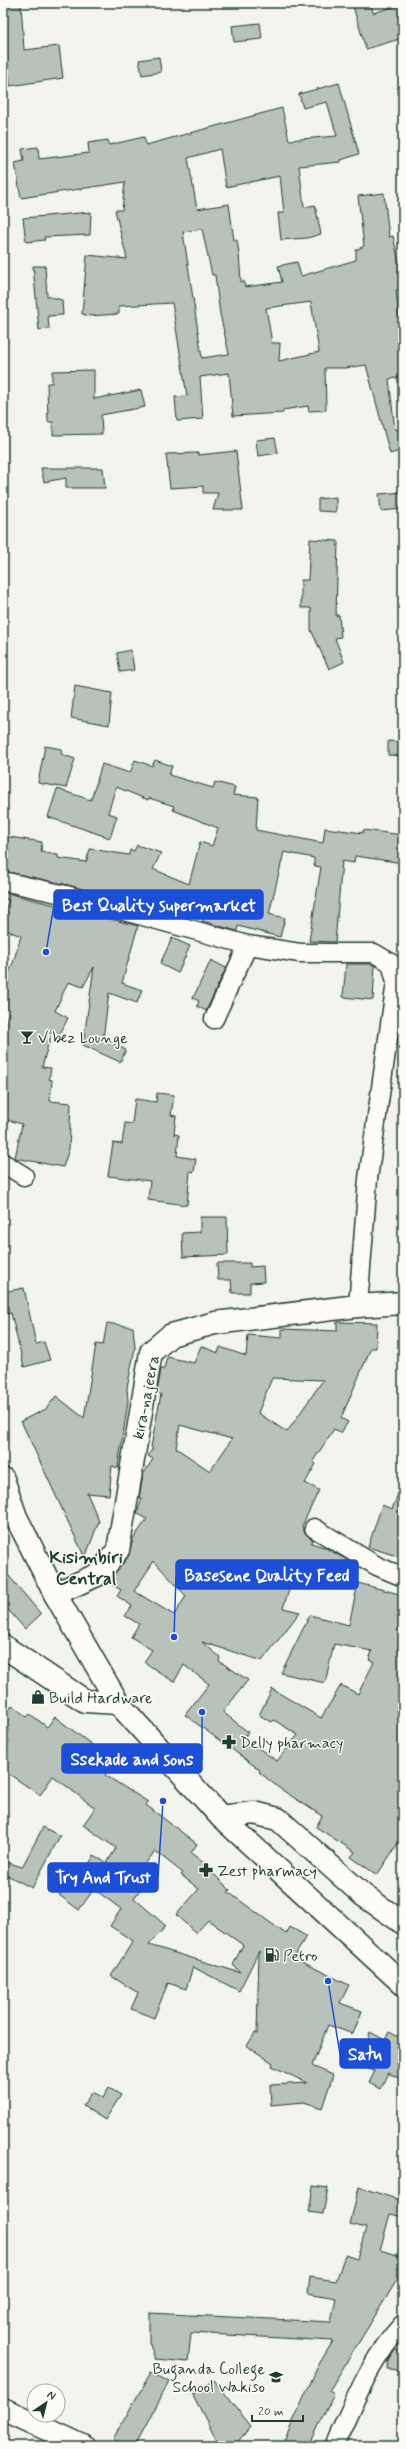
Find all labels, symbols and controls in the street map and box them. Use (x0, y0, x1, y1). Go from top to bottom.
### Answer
callout: Best Quality supermarket (54, 890, 263, 919)
text: Best Quality supermarket (62, 895, 256, 917)
place label: Vibez Lounge (38, 1028, 128, 1049)
bar icon: Vibez Lounge (19, 1029, 35, 1045)
street label: kira-najeera (128, 1353, 165, 1441)
district label: Kisimbiri Central (49, 1546, 123, 1591)
callout: Basesene Quality Feed (176, 1560, 358, 1589)
text: Basesene Quality Feed (184, 1565, 350, 1587)
place label: Build Hardware (49, 1688, 153, 1709)
shop icon: Build Hardware (30, 1689, 46, 1705)
place label: Delly pharmacy (240, 1733, 343, 1754)
pharmacy icon: Delly pharmacy (221, 1734, 237, 1750)
callout: Ssekade and sons (62, 1744, 202, 1773)
text: Ssekade and sons (70, 1749, 194, 1771)
place label: Zest pharmacy (217, 1861, 317, 1882)
pharmacy icon: Zest pharmacy (198, 1862, 214, 1878)
callout: Try And Trust (48, 1863, 158, 1892)
text: Try And Trust (55, 1867, 151, 1889)
place label: Petro (283, 1946, 318, 1967)
fuel station icon: Petro (264, 1947, 280, 1963)
callout: Satu (340, 2039, 390, 2068)
text: Satu (348, 2044, 383, 2066)
place label: Buganda College School Wakiso (153, 2359, 265, 2398)
school or university icon: Buganda College School Wakiso (268, 2369, 284, 2385)
north arrow (26, 2383, 66, 2423)
text: N (44, 2388, 58, 2403)
scale bar (252, 2397, 303, 2423)
text: 20 m (258, 2404, 284, 2420)

